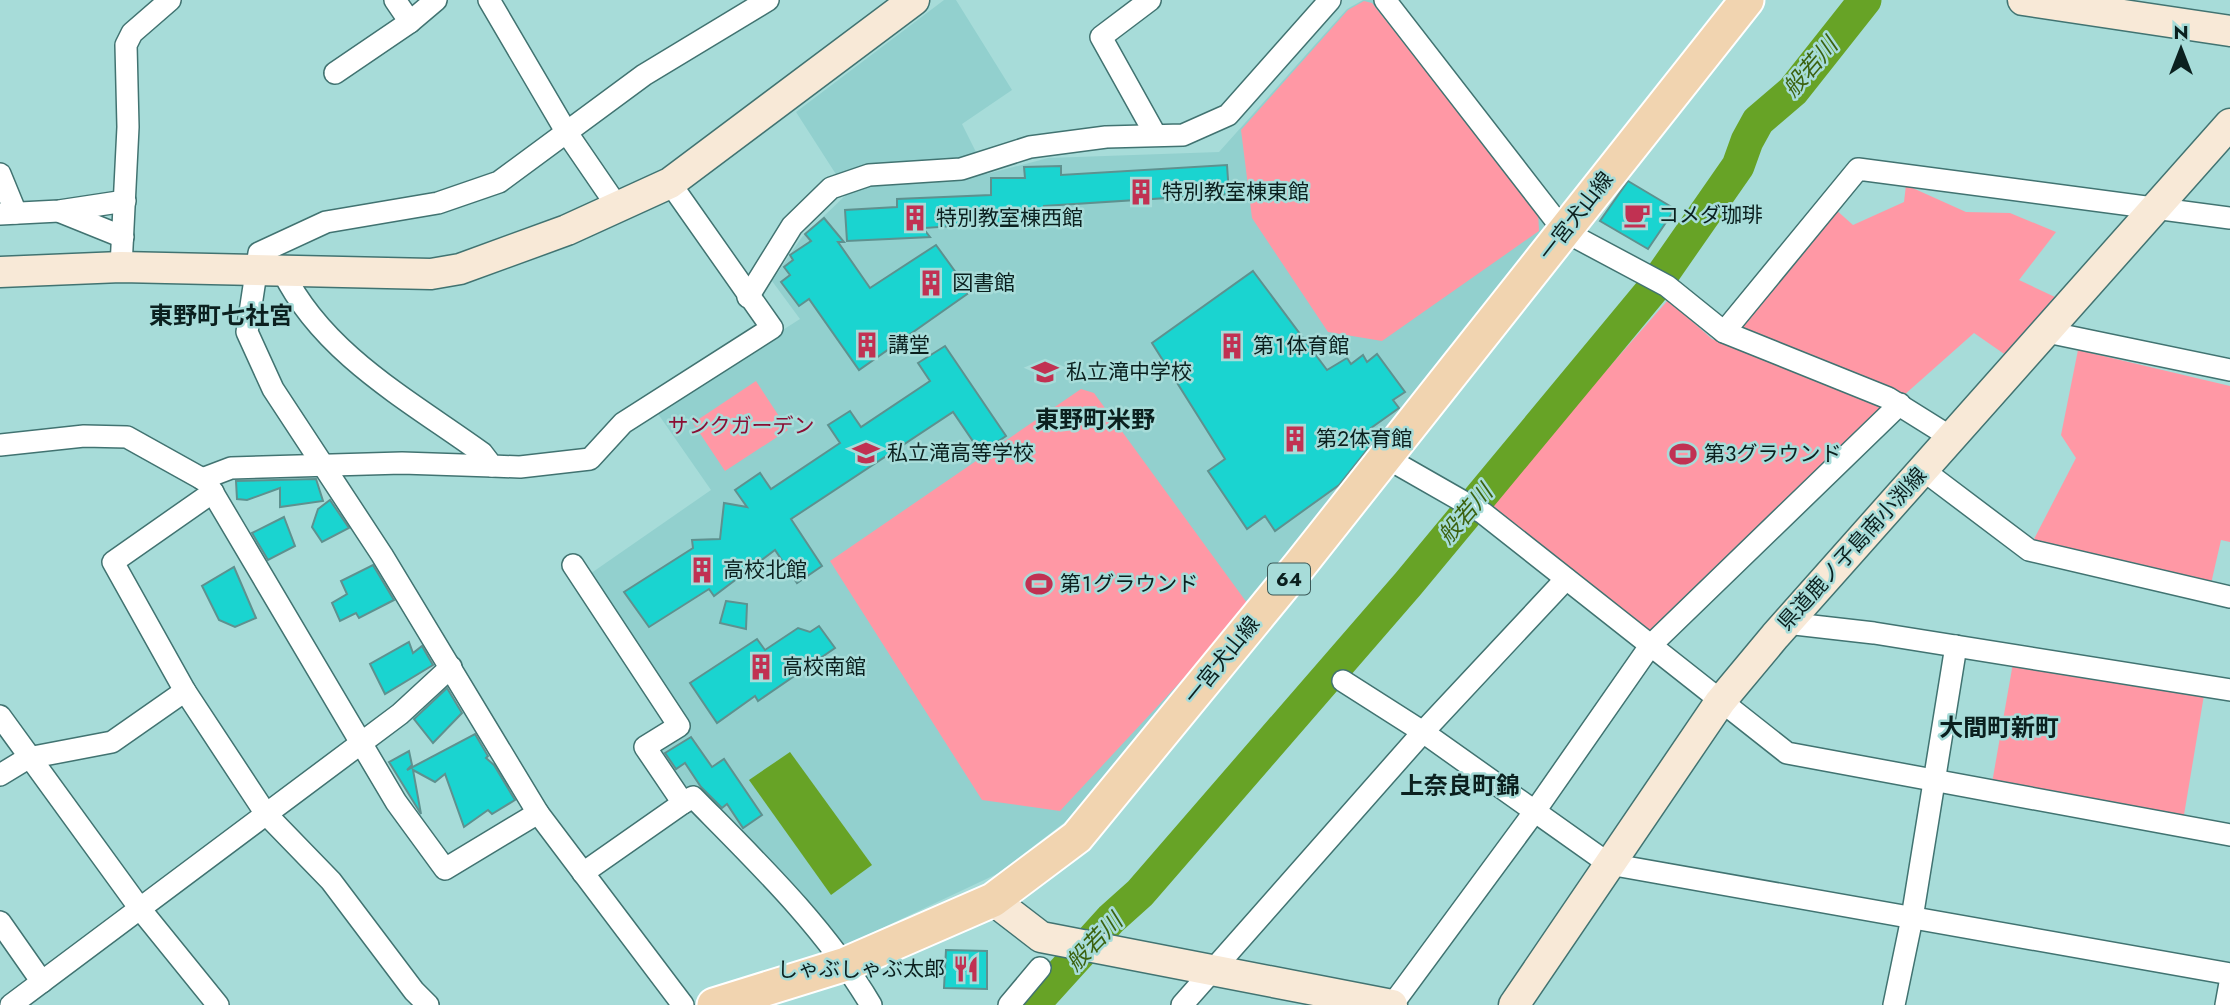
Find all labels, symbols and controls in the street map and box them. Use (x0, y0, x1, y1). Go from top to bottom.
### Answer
north arrow (2146, 14, 2216, 84)
text: N (2173, 19, 2189, 46)
water label: 般若川 (1775, 28, 1847, 104)
street label: 一宮犬山線 (1532, 165, 1620, 267)
building icon: 特別教室棟東館 (1126, 177, 1156, 207)
place label: 特別教室棟東館 (1162, 177, 1309, 207)
cafe icon: コメダ珈琲 (1622, 200, 1652, 230)
place label: コメダ珈琲 (1658, 200, 1763, 230)
building icon: 特別教室棟西館 (900, 203, 930, 233)
place label: 特別教室棟西館 (936, 203, 1083, 233)
building icon: 図書館 (916, 268, 946, 298)
place label: 図書館 (952, 268, 1015, 298)
district label: 東野町七社宮 (149, 298, 293, 333)
building icon: 講堂 (852, 330, 882, 360)
place label: 講堂 (888, 330, 930, 360)
building icon: 第１体育館 (1217, 331, 1247, 361)
place label: 第１体育館 (1253, 331, 1349, 361)
school or university icon: 私立滝中学校 (1030, 357, 1060, 387)
place label: 私立滝中学校 (1066, 357, 1192, 387)
district label: 東野町米野 (1035, 402, 1155, 437)
park label: サンクガーデン (668, 411, 815, 441)
building icon: 第２体育館 (1280, 424, 1310, 454)
place label: 第２体育館 (1316, 424, 1412, 454)
school or university icon: 私立滝高等学校 (851, 438, 881, 468)
place label: 私立滝高等学校 (887, 438, 1034, 468)
sports icon: 第3グラウンド (1668, 439, 1698, 469)
place label: 第3グラウンド (1704, 439, 1841, 469)
street label: 県道鹿ノ子島南小渕線 (1771, 461, 1933, 637)
water label: 般若川 (1430, 475, 1502, 551)
building icon: 高校北館 (687, 555, 717, 585)
place label: 高校北館 (723, 555, 807, 585)
road number: 64 (1268, 564, 1310, 594)
sports icon: 第１グラウンド (1024, 569, 1054, 599)
place label: 第１グラウンド (1060, 569, 1198, 599)
street label: 一宮犬山線 (1177, 610, 1267, 710)
building icon: 高校南館 (746, 652, 776, 682)
place label: 高校南館 (782, 652, 866, 682)
district label: 大間町新町 (1939, 710, 2059, 745)
district label: 上奈良町錦 (1400, 768, 1520, 803)
water label: 般若川 (1058, 903, 1132, 979)
place label: しゃぶしゃぶ太郎 (777, 954, 945, 984)
restaurant icon: しゃぶしゃぶ太郎 (951, 954, 981, 984)

